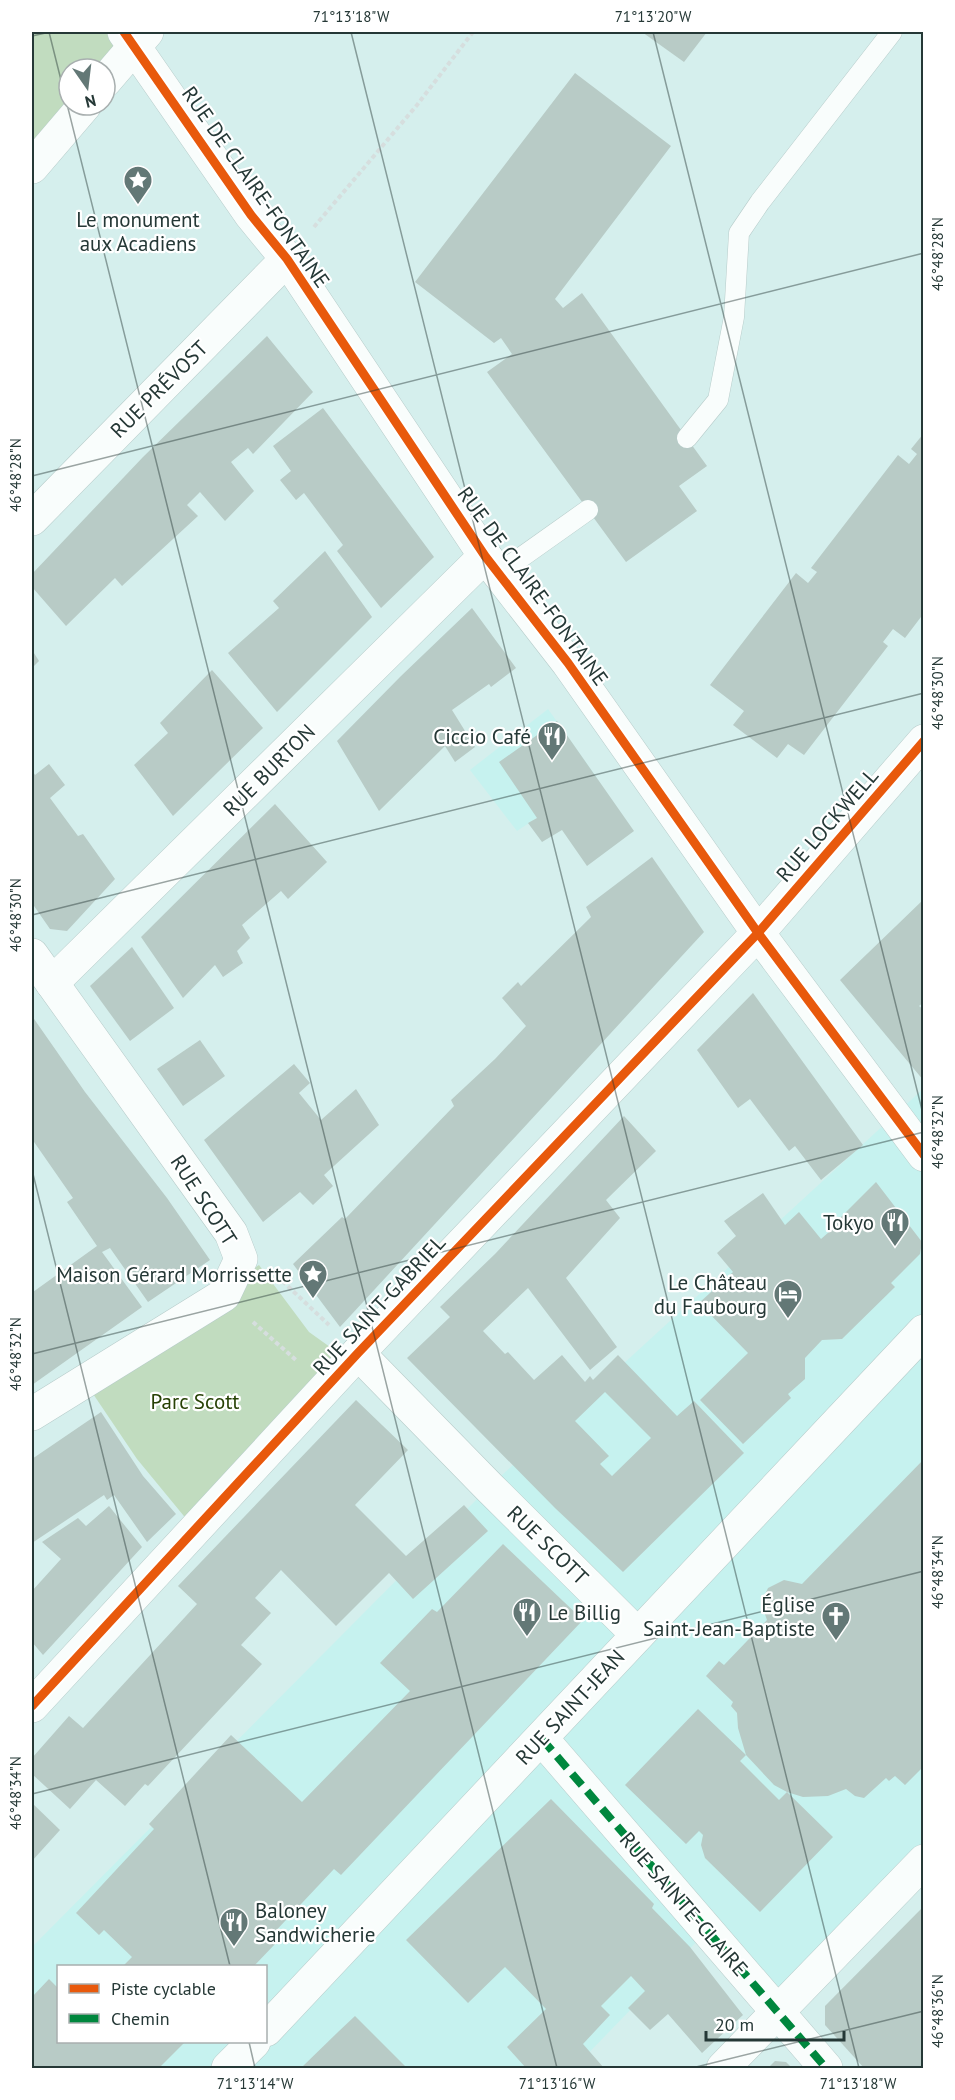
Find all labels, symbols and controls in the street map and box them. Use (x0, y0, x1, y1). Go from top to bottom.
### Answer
text: 71°13'18"W (313, 7, 390, 26)
text: 71°13'20"W (615, 7, 692, 26)
north arrow (57, 57, 117, 117)
street label: RUE DE CLAIRE-FONTAINE (176, 81, 336, 293)
text: N (83, 91, 98, 113)
place icon: Le monument aux Acadiens (122, 164, 154, 206)
place label: Le monument aux Acadiens (76, 206, 200, 257)
text: 46°48'28"N (928, 217, 947, 291)
street label: RUE PRÉVOST (105, 334, 214, 443)
text: 46°48'28"N (6, 438, 25, 512)
street label: RUE DE CLAIRE-FONTAINE (452, 481, 614, 691)
text: 46°48'30"N (928, 656, 947, 730)
street label: RUE BURTON (217, 718, 321, 822)
restaurant icon: Ciccio Café (536, 720, 568, 762)
place label: Ciccio Café (433, 723, 531, 750)
street label: RUE LOCKWELL (770, 762, 884, 887)
text: 46°48'30"N (6, 878, 25, 952)
text: 46°48'32"N (928, 1095, 947, 1169)
street label: RUE SCOTT (165, 1150, 243, 1251)
restaurant icon: Tokyo (879, 1206, 911, 1248)
place label: Tokyo (823, 1209, 874, 1236)
street label: RUE SAINT-GABRIEL (307, 1229, 451, 1381)
place icon: Maison Gérard Morrissette (297, 1258, 329, 1300)
place label: Maison Gérard Morrissette (56, 1261, 292, 1288)
place label: Le Château du Faubourg (654, 1269, 767, 1320)
hotel icon: Le Château du Faubourg (772, 1278, 804, 1320)
text: 46°48'32"N (6, 1317, 25, 1391)
park label: Parc Scott (151, 1388, 239, 1415)
street label: RUE SCOTT (502, 1500, 595, 1591)
text: 46°48'34"N (928, 1535, 947, 1609)
place label: Église Saint-Jean-Baptiste (643, 1591, 815, 1642)
restaurant icon: Le Billig (511, 1596, 543, 1638)
place label: Le Billig (548, 1599, 621, 1626)
church icon: Église Saint-Jean-Baptiste (820, 1600, 852, 1642)
street label: RUE SAINT-JEAN (510, 1644, 630, 1770)
text: 46°48'34"N (6, 1756, 25, 1830)
street label: RUE SAINTE-CLAIRE (614, 1826, 754, 1982)
place label: Baloney Sandwicherie (255, 1897, 375, 1948)
restaurant icon: Baloney Sandwicherie (218, 1906, 250, 1948)
legend (57, 1965, 267, 2043)
text: 46°48'36"N (928, 1974, 947, 2048)
text: Piste cyclable (111, 1977, 216, 2000)
scale bar (706, 2004, 844, 2042)
text: Chemin (111, 2007, 170, 2030)
text: 20 m (715, 2013, 754, 2036)
text: 71°13'14"W (217, 2074, 294, 2093)
text: 71°13'16"W (519, 2074, 596, 2093)
text: 71°13'18"W (820, 2074, 897, 2093)

